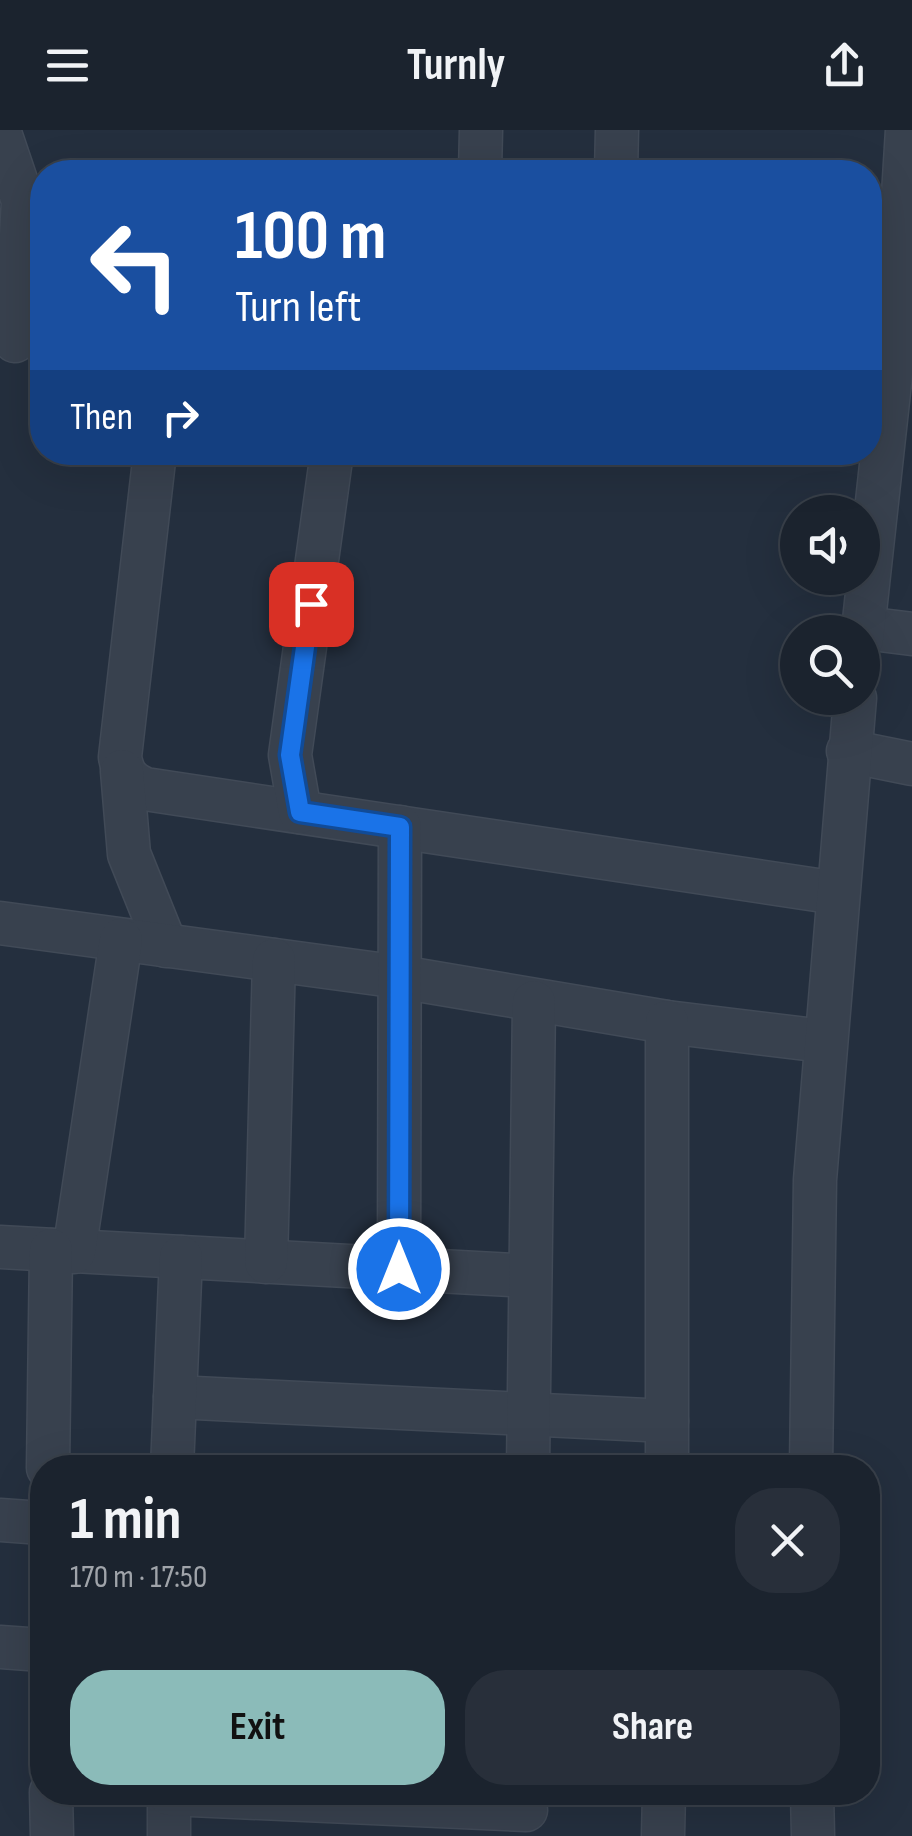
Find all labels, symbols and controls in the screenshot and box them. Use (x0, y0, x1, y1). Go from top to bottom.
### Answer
icon: menu (40, 38, 95, 93)
text: Turnly (407, 38, 505, 93)
icon: share (817, 38, 872, 93)
text: 100 m (235, 195, 386, 279)
icon: left (70, 200, 200, 330)
text: Turn left (235, 280, 361, 335)
icon: right (153, 390, 208, 445)
text: Then (70, 395, 133, 440)
map controls (780, 495, 880, 715)
button: sound (780, 495, 880, 595)
pin (269, 562, 354, 647)
icon: arrive (284, 577, 339, 632)
button: search (780, 615, 880, 715)
position arrow (347, 1217, 451, 1321)
text: 1 min (70, 1484, 182, 1556)
button: close (735, 1488, 840, 1593)
text: 170 m · 17:50 (70, 1558, 207, 1597)
button: Exit (70, 1670, 445, 1785)
button: Share (465, 1670, 840, 1785)

